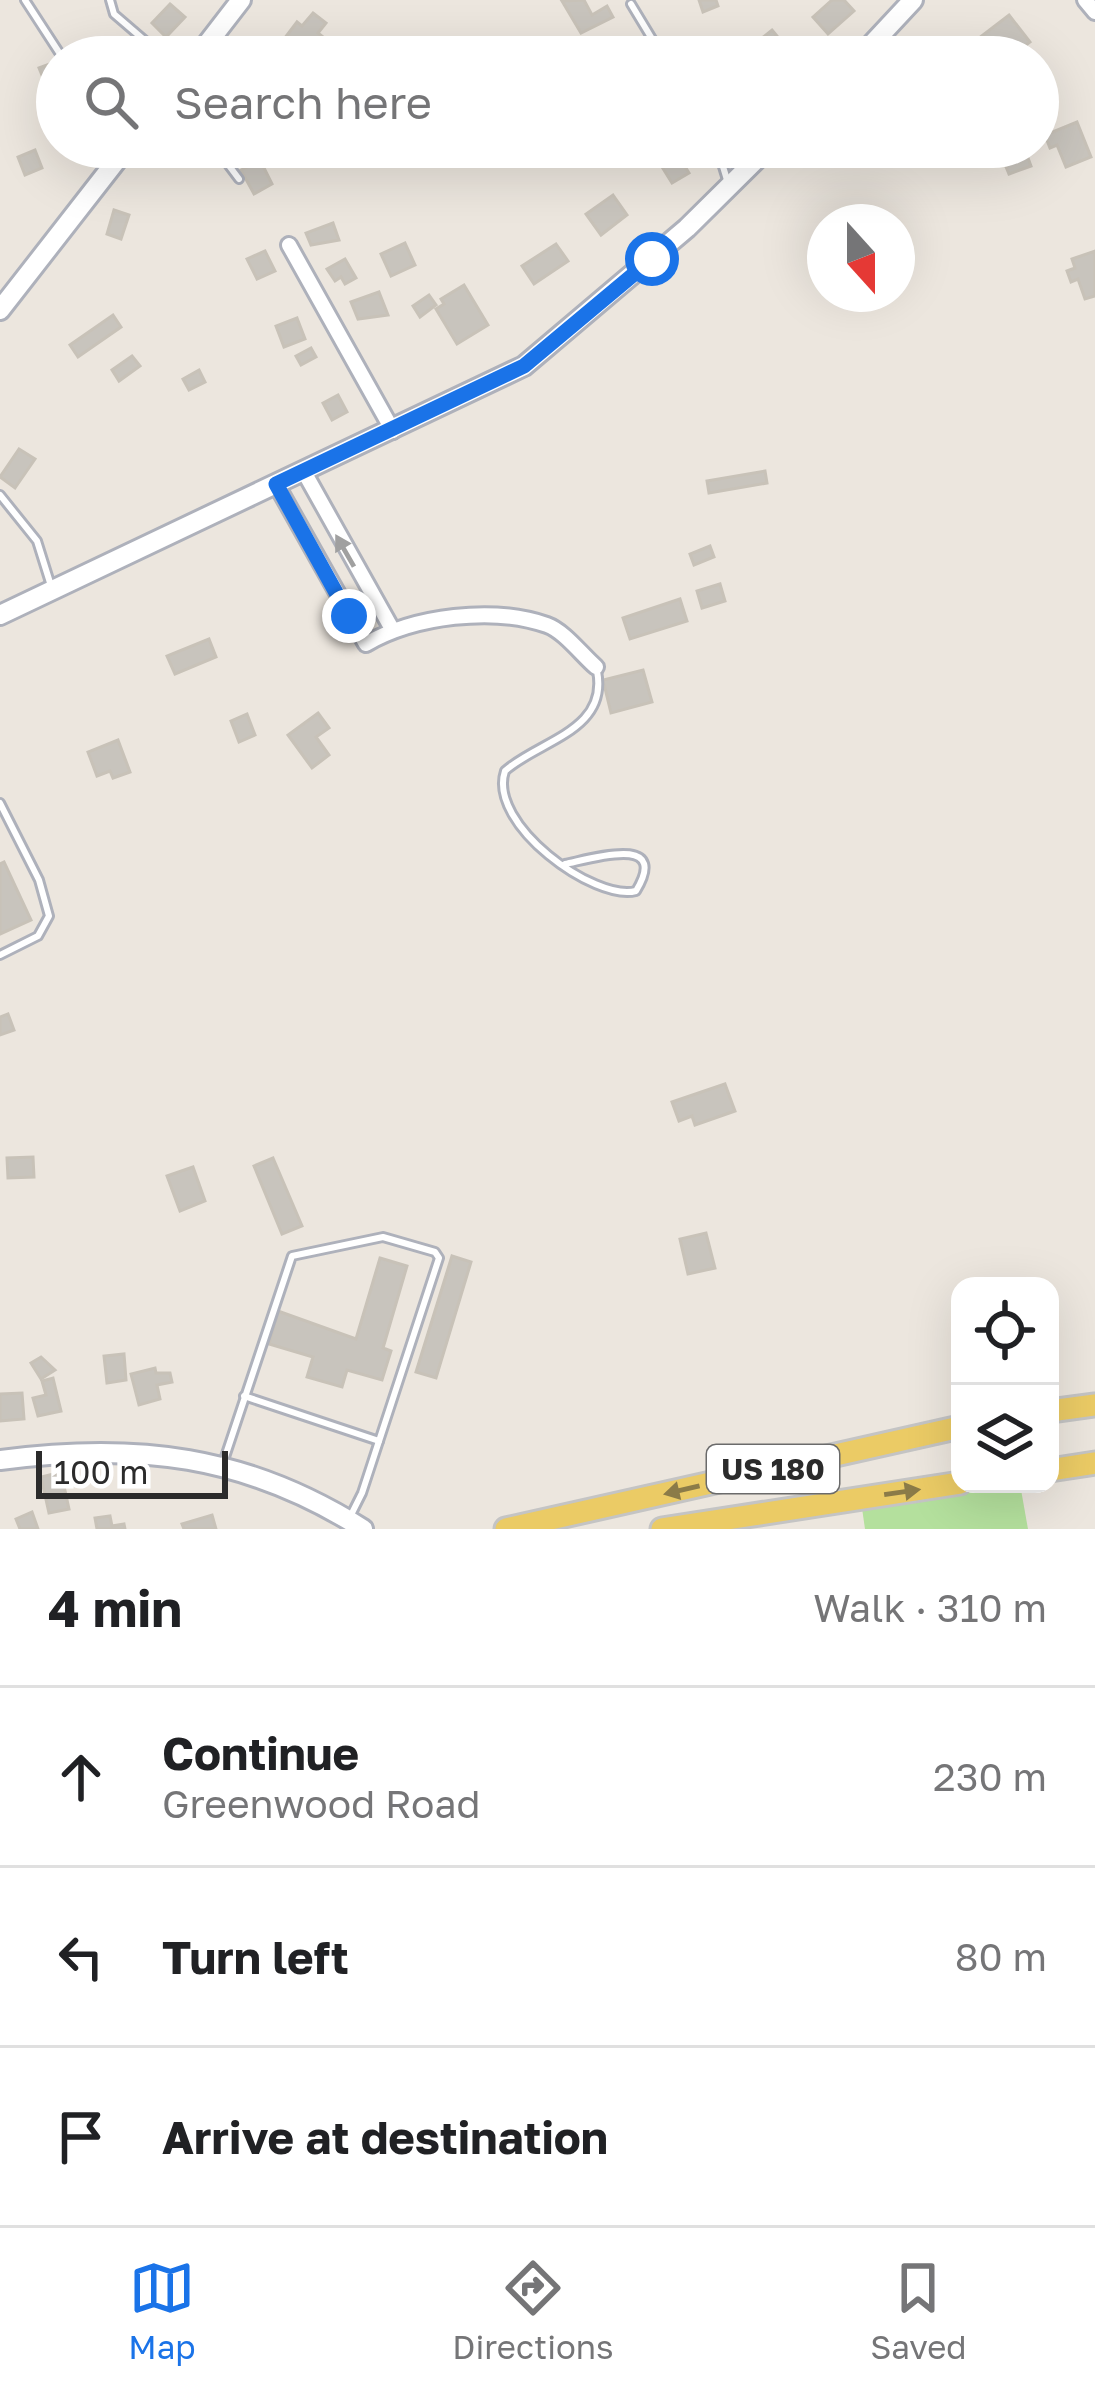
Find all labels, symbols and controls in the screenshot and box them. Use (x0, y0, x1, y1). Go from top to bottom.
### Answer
search box (36, 36, 1059, 168)
icon: search (78, 69, 144, 135)
text: Search here (174, 75, 432, 129)
north arrow (807, 204, 915, 312)
route start (625, 232, 679, 286)
one-way arrow (336, 534, 357, 568)
route end (322, 589, 376, 643)
map controls (951, 1277, 1059, 1493)
button: locate (951, 1277, 1059, 1385)
button: layers (951, 1385, 1059, 1493)
scale bar (36, 1445, 228, 1498)
road number: US 180 (707, 1445, 839, 1493)
text: 100 m (54, 1452, 148, 1491)
one-way arrow (664, 1481, 701, 1500)
one-way arrow (884, 1482, 921, 1501)
text: 4 min (48, 1577, 182, 1638)
text: Walk · 310 m (813, 1584, 1047, 1631)
text: Continue (162, 1726, 359, 1780)
icon: ahead (48, 1744, 114, 1810)
text: 230 m (933, 1753, 1047, 1800)
text: Greenwood Road (162, 1780, 480, 1827)
icon: left (48, 1924, 114, 1990)
text: Turn left (162, 1930, 349, 1984)
text: 80 m (955, 1933, 1047, 1980)
icon: arrive (48, 2104, 114, 2170)
text: Arrive at destination (162, 2110, 608, 2164)
tab: Map (128, 2255, 196, 2366)
tab: Directions (452, 2255, 614, 2366)
tab: Saved (870, 2255, 967, 2366)

